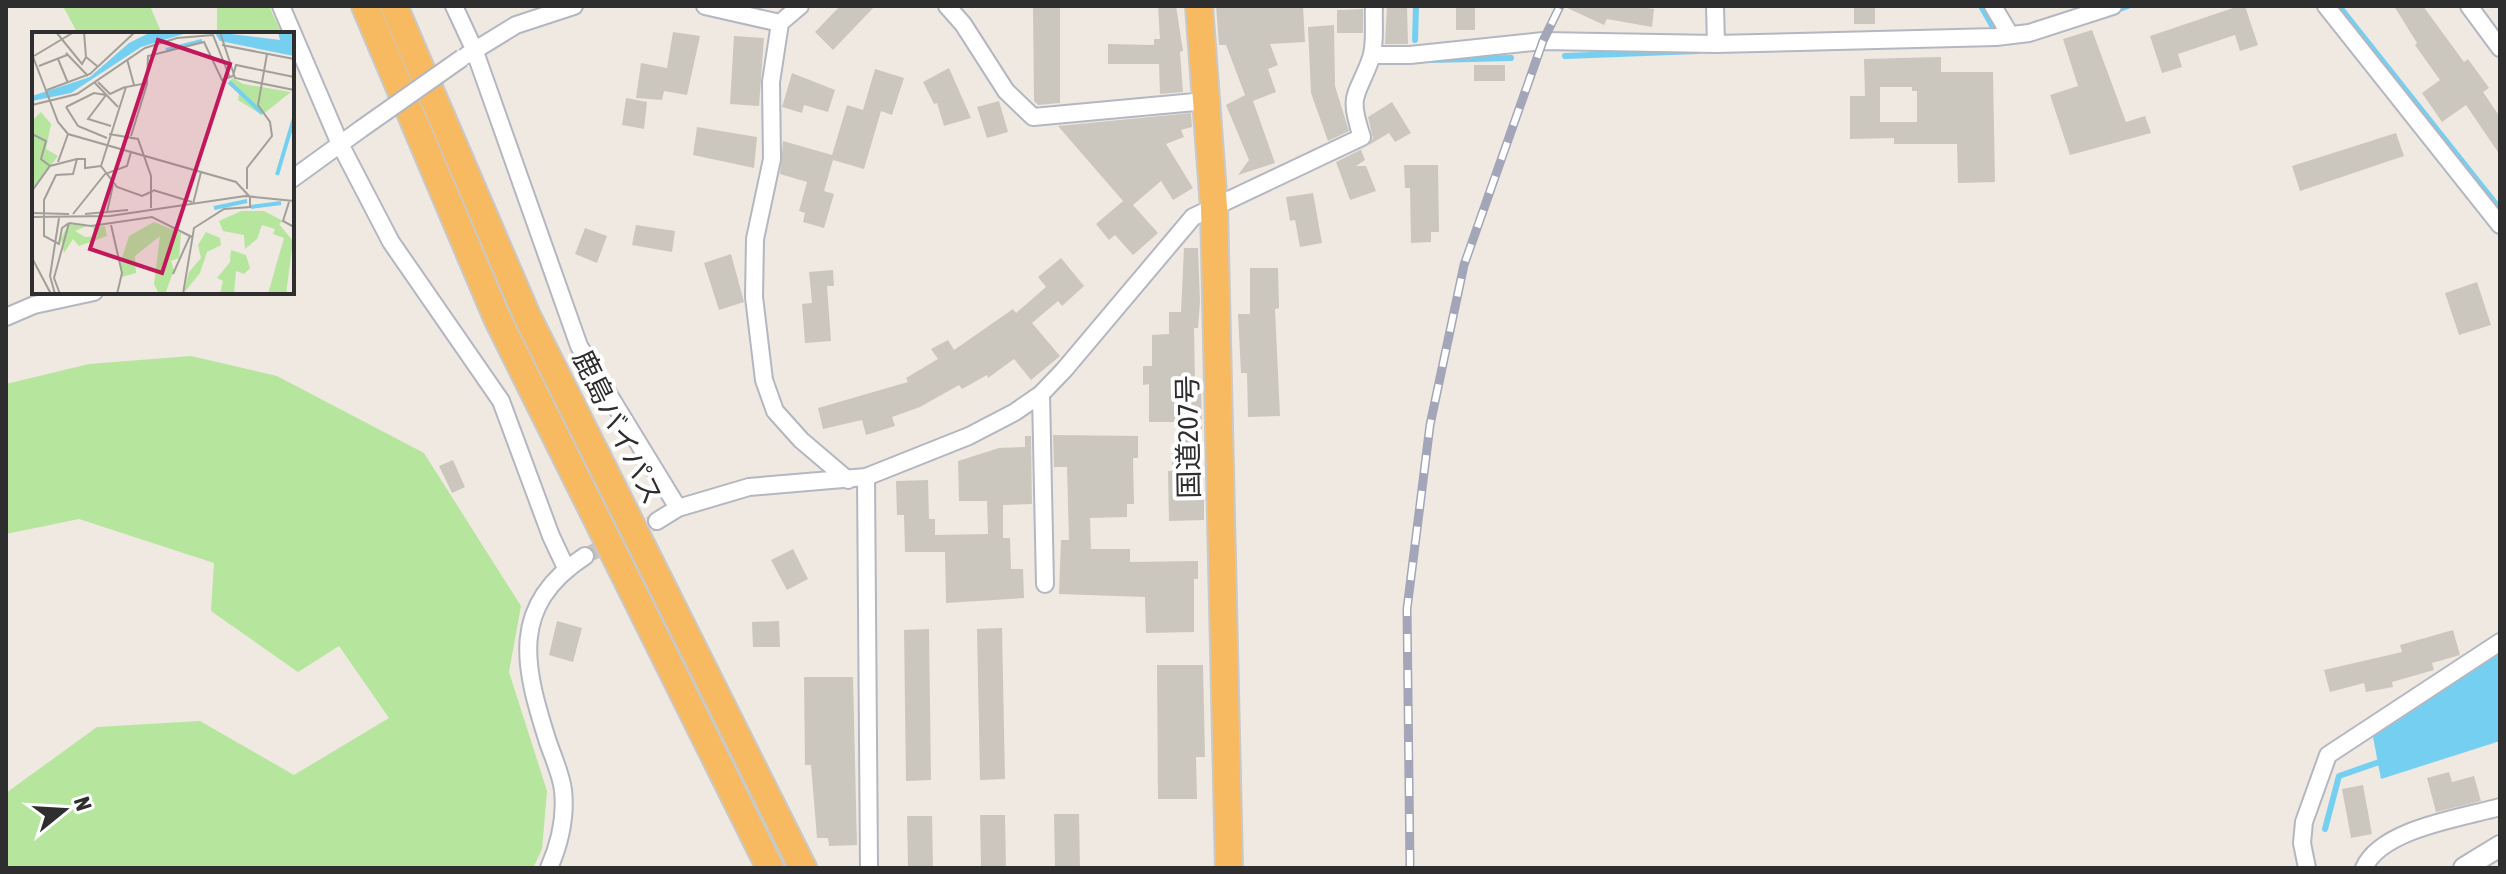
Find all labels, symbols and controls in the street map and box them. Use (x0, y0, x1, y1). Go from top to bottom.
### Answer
inset map (32, 32, 294, 294)
street label: 鹿島バイパス (567, 345, 669, 509)
street label: 国道207号 (1171, 375, 1205, 499)
north arrow (24, 770, 104, 850)
text: N (69, 794, 97, 814)

